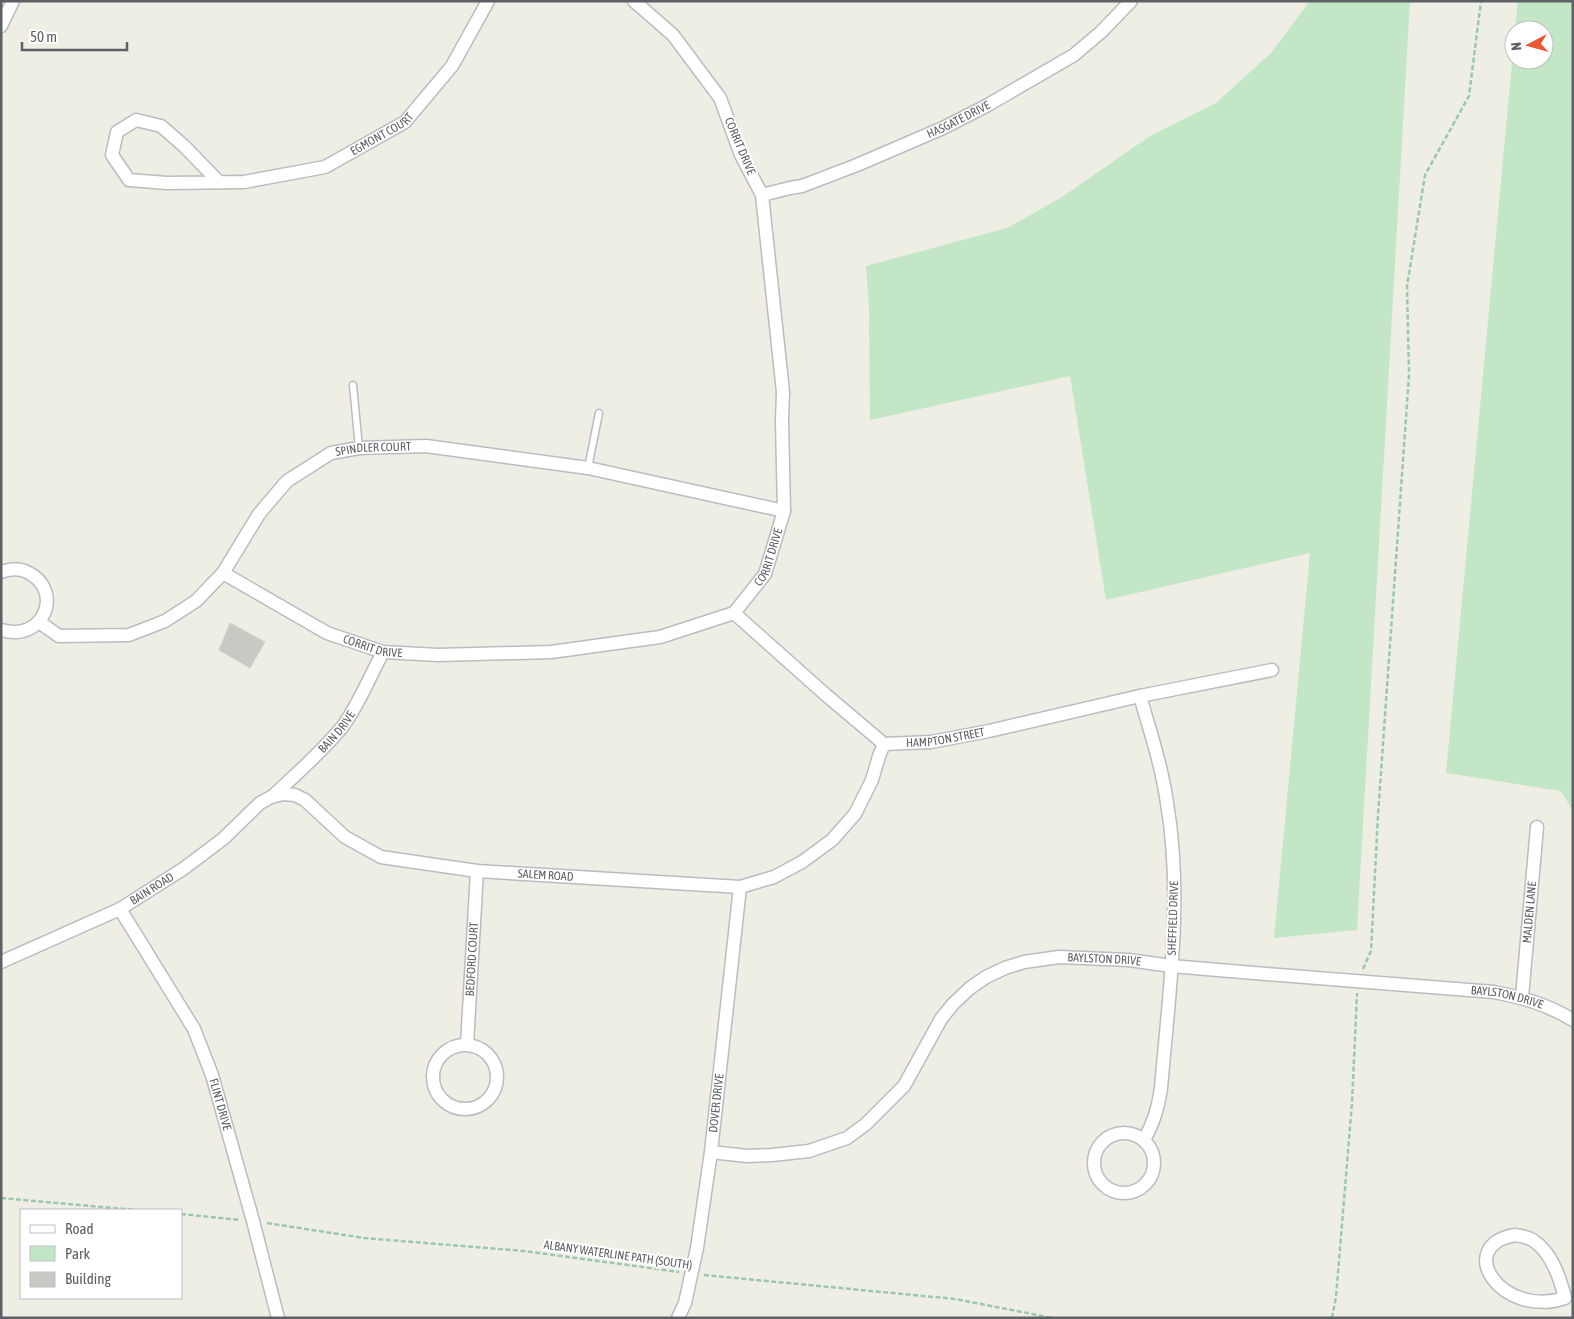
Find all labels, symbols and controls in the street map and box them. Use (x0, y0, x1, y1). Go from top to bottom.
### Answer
scale bar (22, 20, 128, 52)
north arrow (1504, 20, 1554, 70)
text: 50 m (30, 28, 57, 45)
text: N (1508, 41, 1524, 51)
street label: HASGATE DRIVE (925, 98, 993, 141)
street label: EGMONT COURT (348, 110, 417, 158)
street label: CORRIT DRIVE (722, 115, 758, 177)
street label: SPINDLER COURT (334, 439, 412, 459)
street label: CORRIT DRIVE (751, 526, 785, 589)
street label: CORRIT DRIVE (341, 632, 403, 660)
street label: BAIN DRIVE (315, 708, 358, 756)
street label: HAMPTON STREET (906, 725, 987, 750)
street label: SALEM ROAD (517, 866, 574, 884)
street label: BAIN ROAD (127, 870, 176, 908)
street label: SHEFFIELD DRIVE (1165, 880, 1181, 956)
street label: MALDEN LANE (1520, 881, 1539, 944)
street label: BEDFORD COURT (463, 921, 481, 997)
street label: BAYLSTON DRIVE (1067, 950, 1142, 969)
street label: BAYLSTON DRIVE (1470, 983, 1545, 1012)
street label: DOVER DRIVE (706, 1073, 727, 1133)
street label: FLINT DRIVE (206, 1077, 234, 1132)
legend (20, 1209, 182, 1299)
text: Road (65, 1220, 94, 1237)
street label: ALBANY WATERLINE PATH (SOUTH) (543, 1238, 693, 1272)
text: Park (65, 1245, 90, 1262)
text: Building (65, 1270, 111, 1287)

